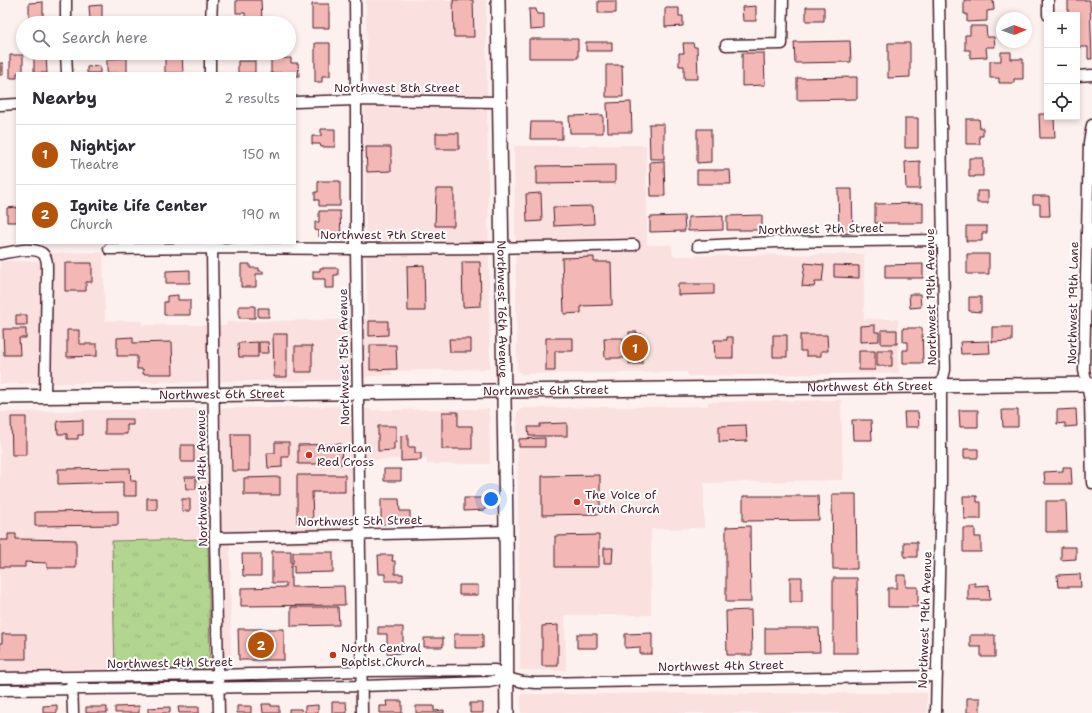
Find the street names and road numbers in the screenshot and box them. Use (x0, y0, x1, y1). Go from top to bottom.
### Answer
street label: Northwest 8th Street (334, 80, 460, 96)
street label: Northwest 7th Street (758, 220, 884, 238)
street label: Northwest 7th Street (320, 227, 446, 243)
street label: Northwest 19th Avenue (922, 228, 940, 366)
street label: Northwest 16th Avenue (493, 240, 511, 378)
street label: Northwest 19th Lane (1064, 241, 1082, 365)
street label: Northwest 15th Avenue (335, 288, 353, 426)
street label: Northwest 6th Street (807, 378, 933, 395)
street label: Northwest 6th Street (483, 382, 609, 399)
street label: Northwest 6th Street (159, 386, 285, 403)
street label: Northwest 14th Avenue (193, 409, 211, 547)
street label: Northwest 5th Street (297, 512, 423, 530)
street label: Northwest 19th Avenue (915, 551, 935, 689)
street label: Northwest 4th Street (107, 654, 233, 672)
street label: Northwest 4th Street (658, 657, 784, 675)

